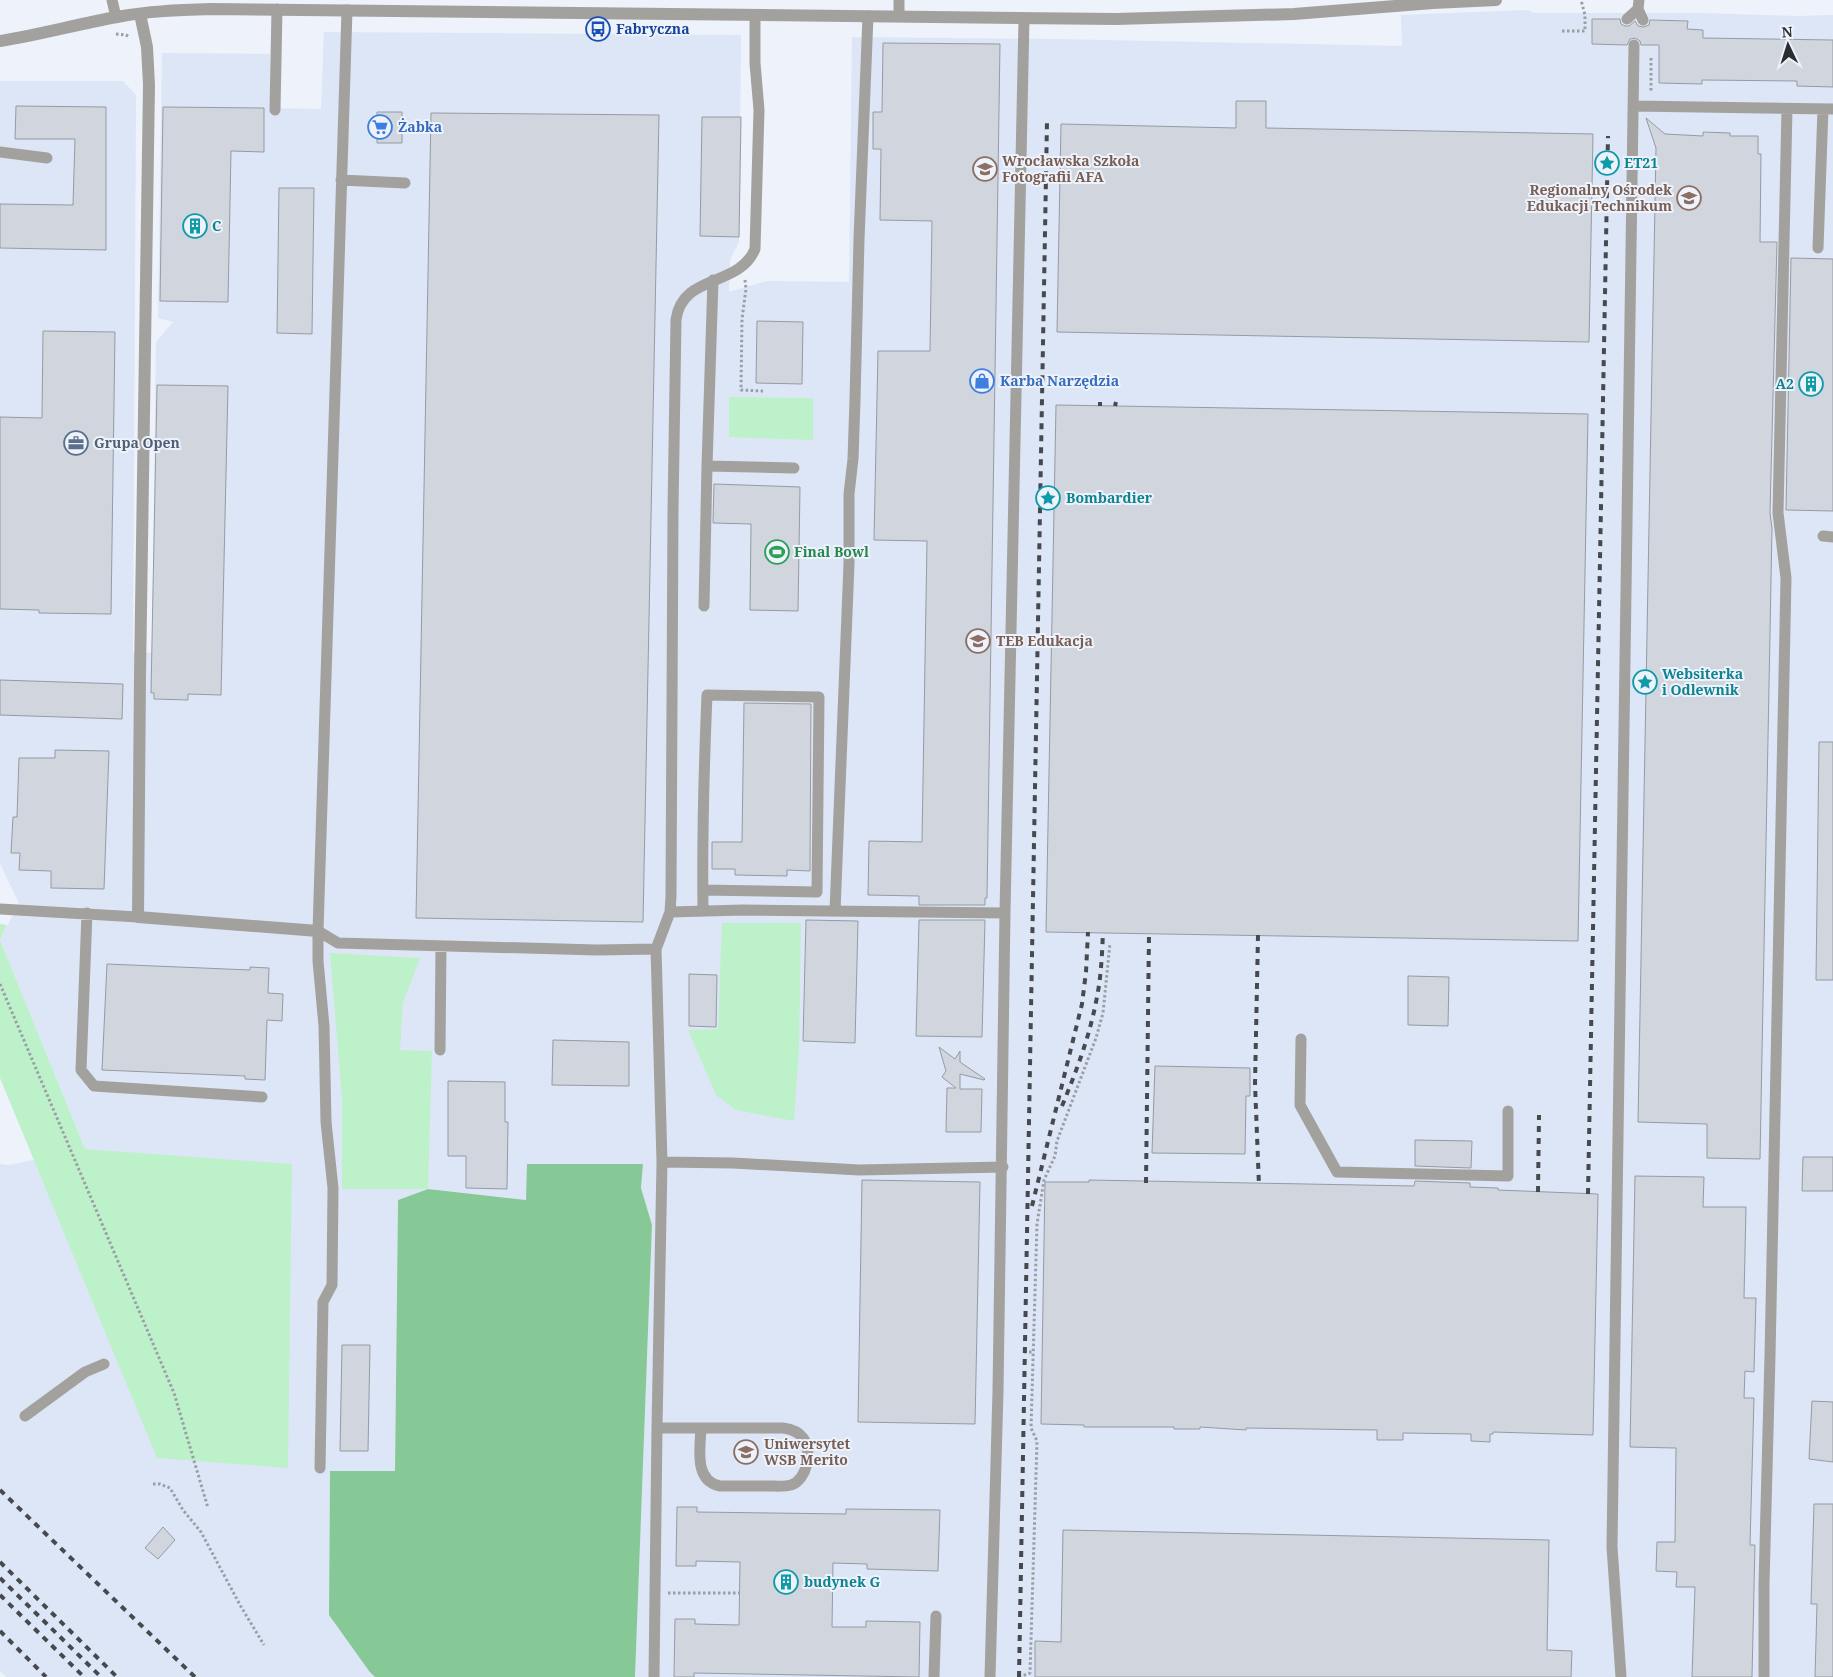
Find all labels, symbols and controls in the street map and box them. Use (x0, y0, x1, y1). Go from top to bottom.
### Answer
bus stop icon: Fabryczna (585, 16, 611, 42)
place label: Fabryczna (616, 19, 690, 38)
north arrow (1763, 20, 1813, 70)
text: N (1781, 22, 1793, 41)
supermarket icon: Żabka (367, 114, 393, 140)
place label: Żabka (398, 117, 442, 136)
place icon: ET21 (1594, 150, 1620, 176)
place label: Wrocławska Szkoła Fotografii AFA (1002, 151, 1139, 186)
place label: ET21 (1624, 153, 1658, 172)
school or university icon: Wrocławska Szkoła Fotografii AFA (972, 156, 998, 182)
place label: Regionalny Ośrodek Edukacji Technikum (1527, 180, 1672, 215)
school or university icon: Regionalny Ośrodek Edukacji Technikum (1676, 185, 1702, 211)
building icon: C (182, 213, 208, 239)
place label: C (212, 216, 221, 235)
shop icon: Karba Narzędzia (969, 368, 995, 394)
place label: Karba Narzędzia (1000, 371, 1119, 390)
building icon: A2 (1798, 371, 1824, 397)
place label: A2 (1776, 374, 1794, 393)
office icon: Grupa Open (63, 430, 89, 456)
place label: Grupa Open (94, 433, 180, 452)
place icon: Bombardier (1035, 485, 1061, 511)
place label: Bombardier (1066, 488, 1153, 507)
sports icon: Final Bowl (764, 539, 790, 565)
place label: Final Bowl (794, 542, 869, 561)
school or university icon: TEB Edukacja (965, 628, 991, 654)
place label: TEB Edukacja (996, 631, 1093, 650)
place label: Websiterka i Odlewnik (1662, 664, 1743, 699)
place icon: Websiterka i Odlewnik (1632, 669, 1658, 695)
place label: Uniwersytet WSB Merito (764, 1434, 851, 1469)
school or university icon: Uniwersytet WSB Merito (733, 1439, 759, 1465)
building icon: budynek G (773, 1569, 799, 1595)
place label: budynek G (804, 1572, 881, 1591)

